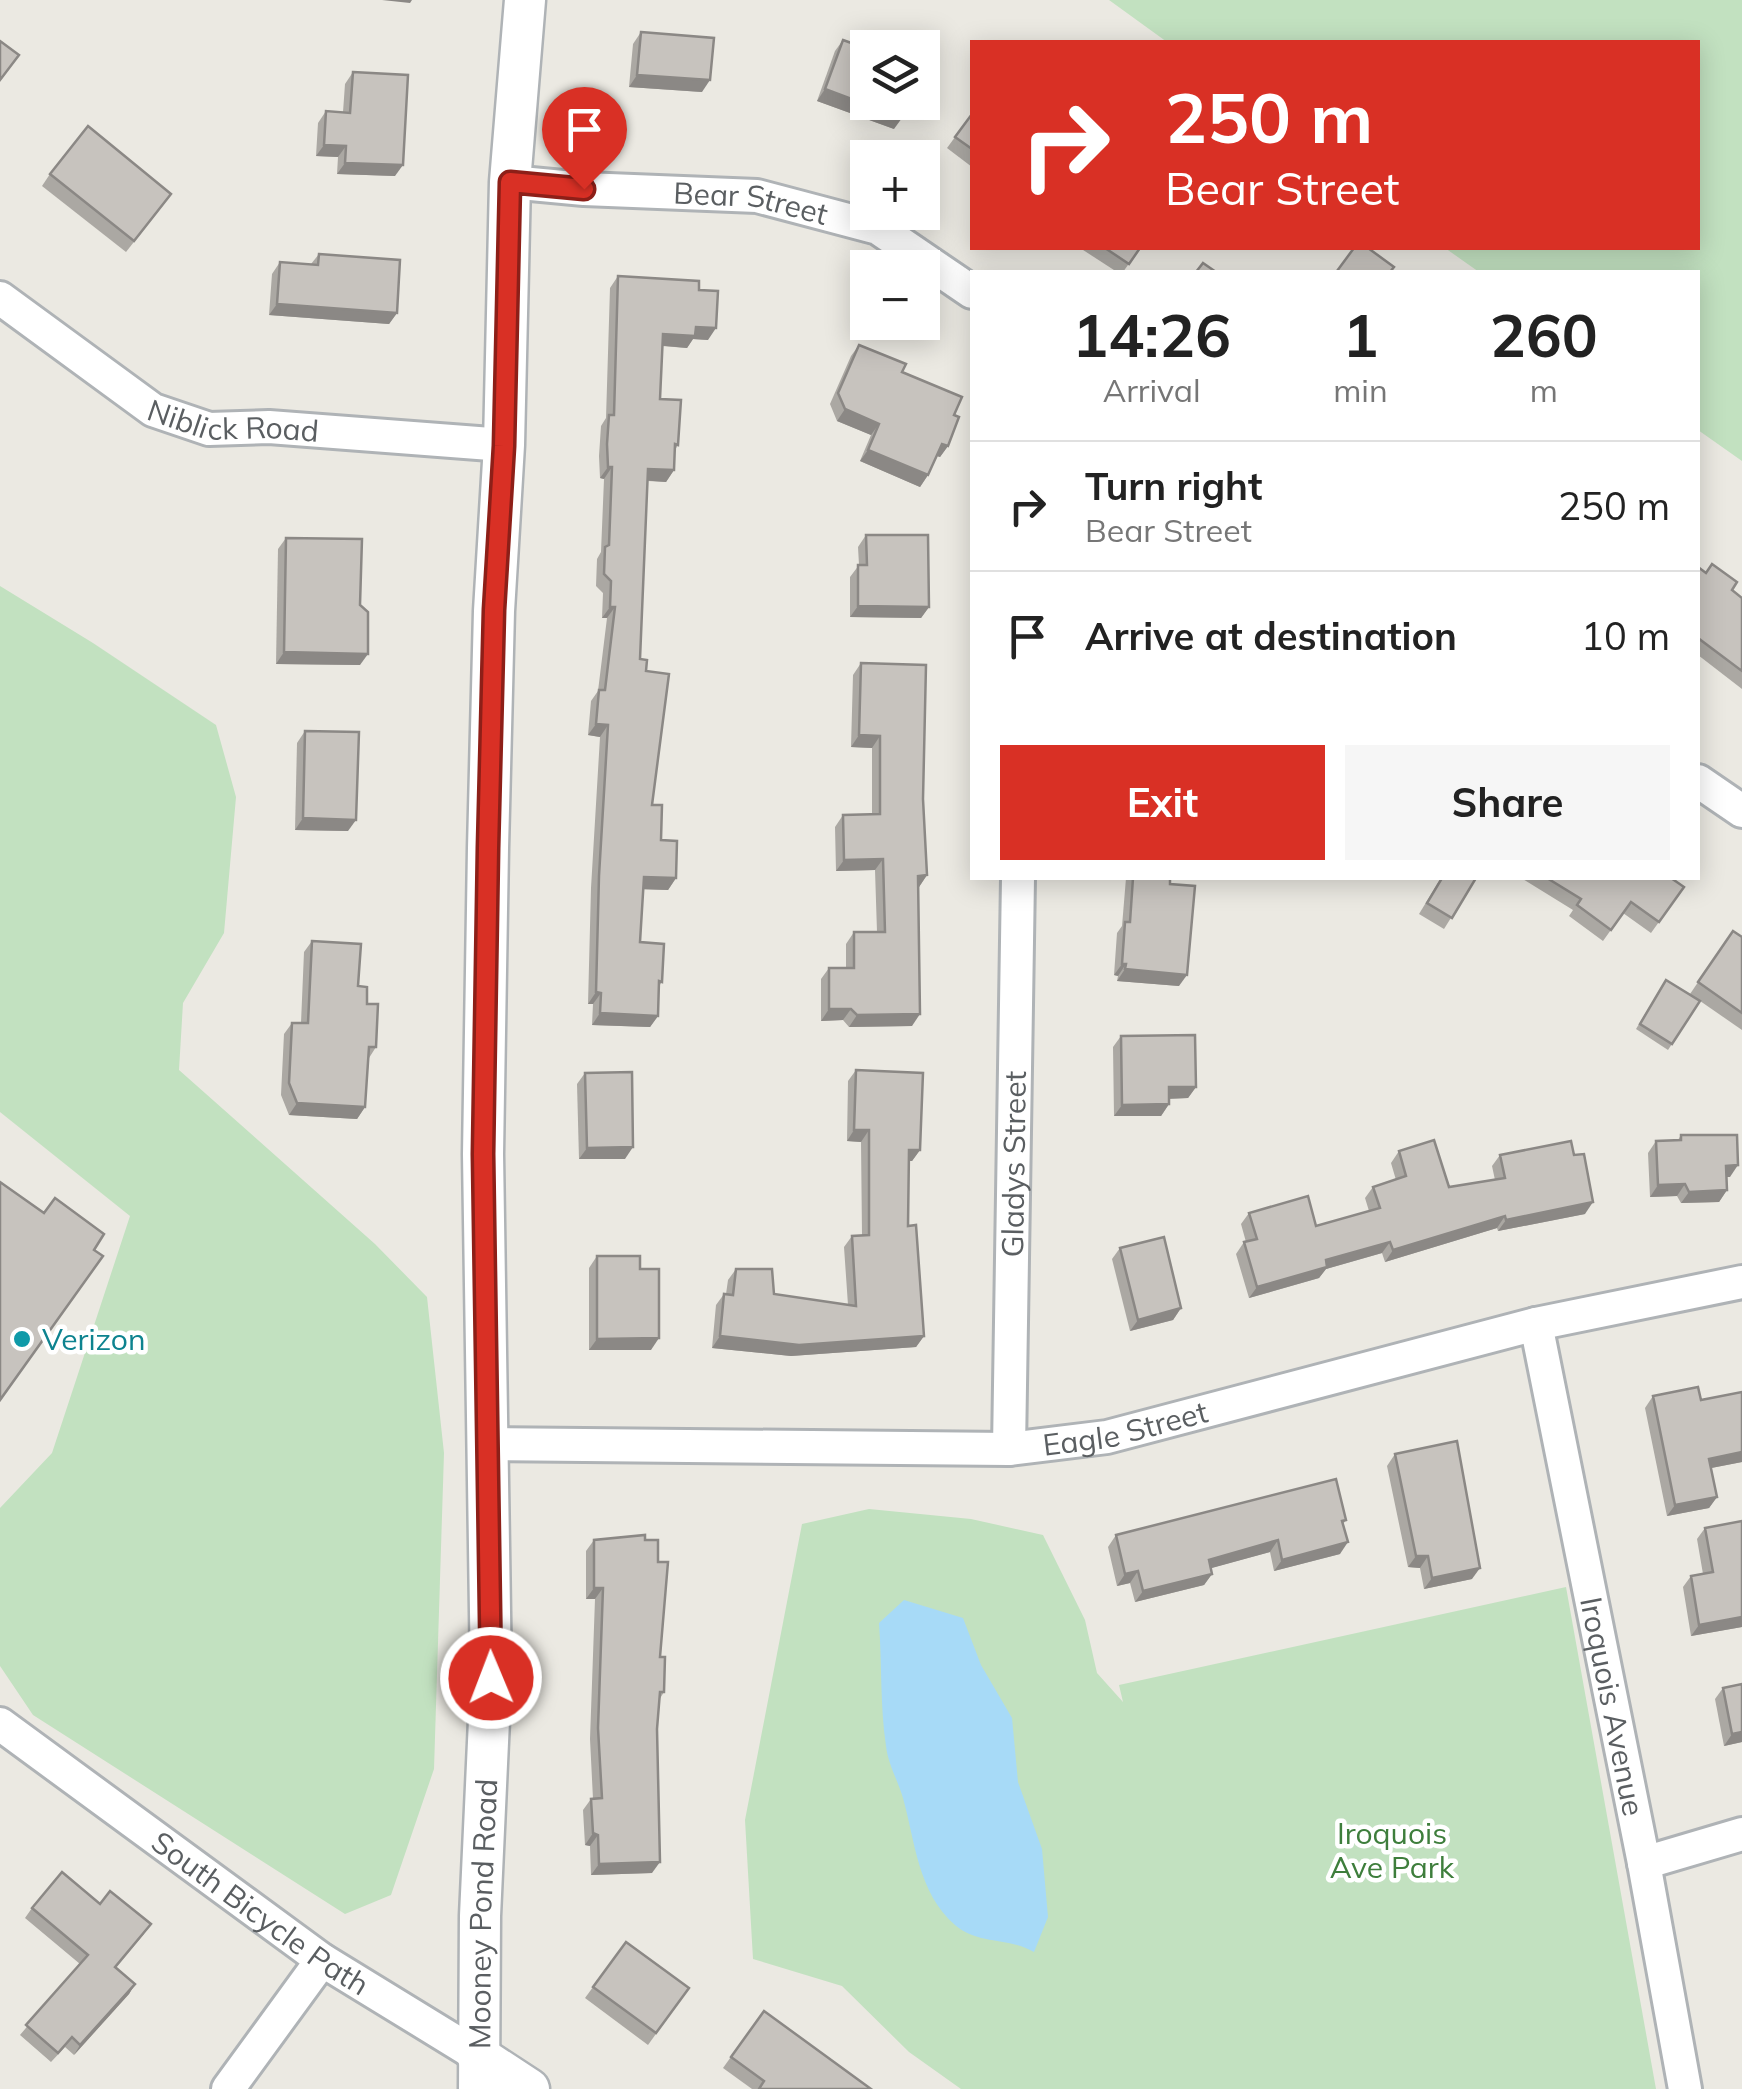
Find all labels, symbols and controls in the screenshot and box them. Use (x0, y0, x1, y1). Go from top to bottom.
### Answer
map controls (850, 30, 940, 340)
button: layers (850, 30, 940, 120)
text: 250 m (1165, 73, 1373, 161)
icon: right (1000, 80, 1130, 210)
pin (542, 87, 627, 190)
icon: arrive (557, 102, 612, 157)
button: + (850, 140, 940, 230)
text: Bear Street (1165, 160, 1400, 216)
street label: Bear Street (673, 174, 832, 233)
button: − (850, 250, 940, 340)
text: 14:26 (1072, 297, 1231, 372)
text: 1 (1342, 297, 1378, 372)
text: 260 (1490, 297, 1598, 372)
text: Arrival (1103, 370, 1201, 410)
text: min (1333, 370, 1388, 410)
text: m (1530, 370, 1558, 410)
street label: Niblick Road (143, 391, 320, 450)
text: Turn right (1085, 462, 1262, 510)
icon: right (1000, 479, 1055, 534)
text: 250 m (1558, 482, 1670, 530)
text: Bear Street (1085, 510, 1252, 550)
icon: arrive (1000, 609, 1055, 664)
text: Arrive at destination (1085, 612, 1457, 660)
text: 10 m (1581, 612, 1670, 660)
button: Exit (1000, 745, 1325, 860)
button: Share (1345, 745, 1670, 860)
street label: Gladys Street (993, 1071, 1034, 1258)
place label: Verizon (42, 1320, 146, 1358)
marker: Verizon (11, 1328, 33, 1350)
street label: Eagle Street (1041, 1392, 1212, 1464)
street label: Iroquois Avenue (1572, 1594, 1653, 1819)
position arrow (439, 1626, 543, 1730)
street label: Mooney Pond Road (460, 1778, 505, 2049)
park label: Iroquois Ave Park (1330, 1814, 1455, 1886)
street label: South Bicycle Path (144, 1823, 376, 2003)

